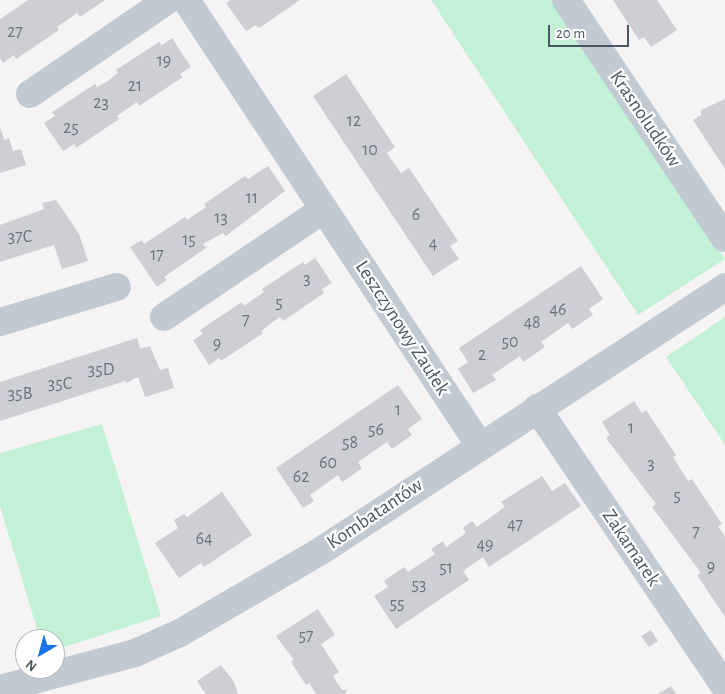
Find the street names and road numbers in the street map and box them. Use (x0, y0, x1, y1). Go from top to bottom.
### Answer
street label: Krasnoludków (604, 66, 686, 172)
street label: Leszczynowy Zaułek (350, 256, 454, 400)
street label: Kombatantów (322, 473, 428, 555)
street label: Zakamarek (597, 505, 665, 591)

